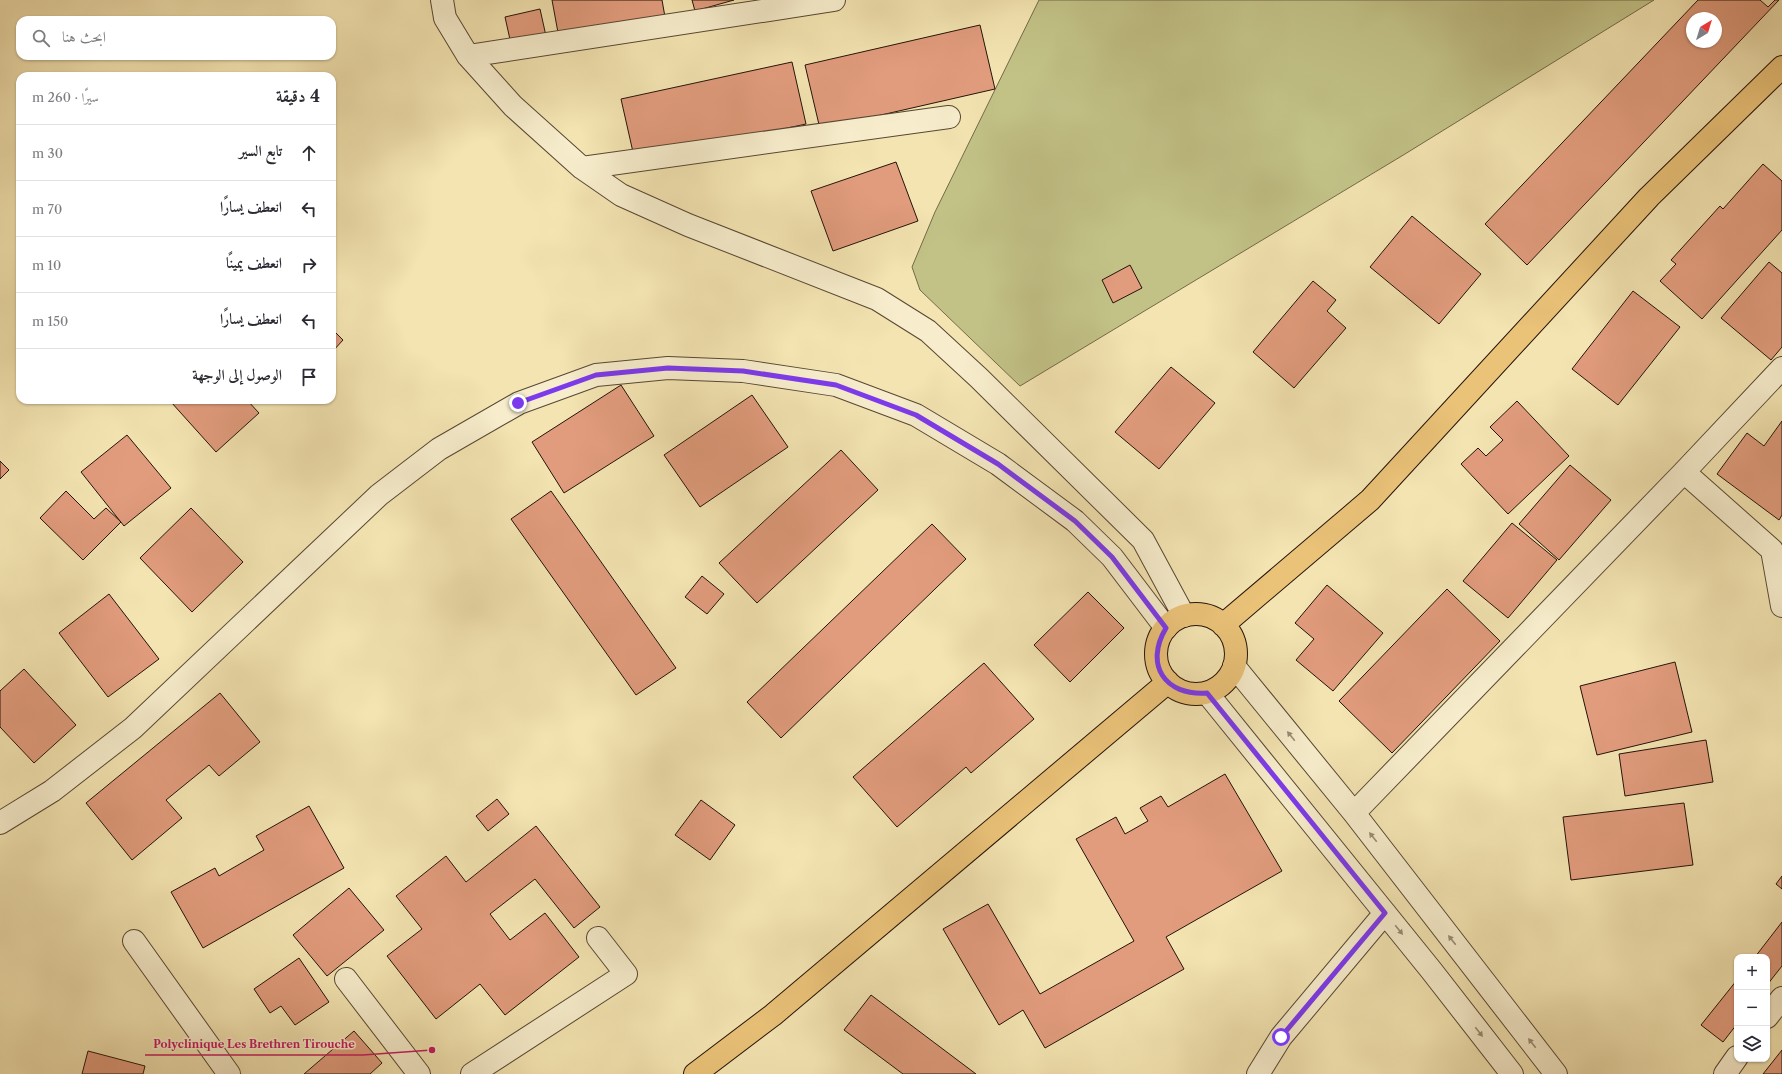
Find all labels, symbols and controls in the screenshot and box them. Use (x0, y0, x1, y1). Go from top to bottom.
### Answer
north arrow (1686, 12, 1722, 48)
search box (16, 16, 336, 60)
icon: search (30, 27, 52, 49)
text: ابحث هنا (62, 27, 106, 46)
text: 4 دقيقة (276, 86, 320, 106)
text: سيرًا · 260 m (32, 89, 99, 105)
text: تابع السير (239, 141, 282, 160)
icon: ahead (298, 142, 320, 164)
text: 30 m (32, 145, 63, 161)
text: انعطف يسارًا (220, 197, 282, 216)
icon: left (298, 198, 320, 220)
text: 70 m (32, 201, 62, 217)
text: انعطف يمينًا (226, 253, 282, 272)
icon: right (298, 254, 320, 276)
text: 10 m (32, 257, 61, 273)
text: انعطف يسارًا (220, 309, 282, 328)
icon: left (298, 310, 320, 332)
text: 150 m (32, 313, 68, 329)
text: الوصول إلى الوجهة (192, 365, 282, 384)
icon: arrive (298, 366, 320, 388)
route end (509, 394, 527, 412)
one-way arrow (1287, 731, 1296, 742)
one-way arrow (1368, 832, 1377, 843)
one-way arrow (1394, 925, 1403, 935)
one-way arrow (1448, 935, 1457, 946)
map controls (1734, 954, 1770, 1062)
button: + (1734, 954, 1770, 990)
button: − (1734, 990, 1770, 1026)
button: layers (1734, 1026, 1770, 1062)
one-way arrow (1475, 1027, 1483, 1037)
route start (1272, 1028, 1290, 1046)
callout: Polyclinique Les Brethren Tirouche (145, 1032, 363, 1055)
text: Polyclinique Les Brethren Tirouche (153, 1037, 355, 1051)
one-way arrow (1527, 1038, 1536, 1049)

